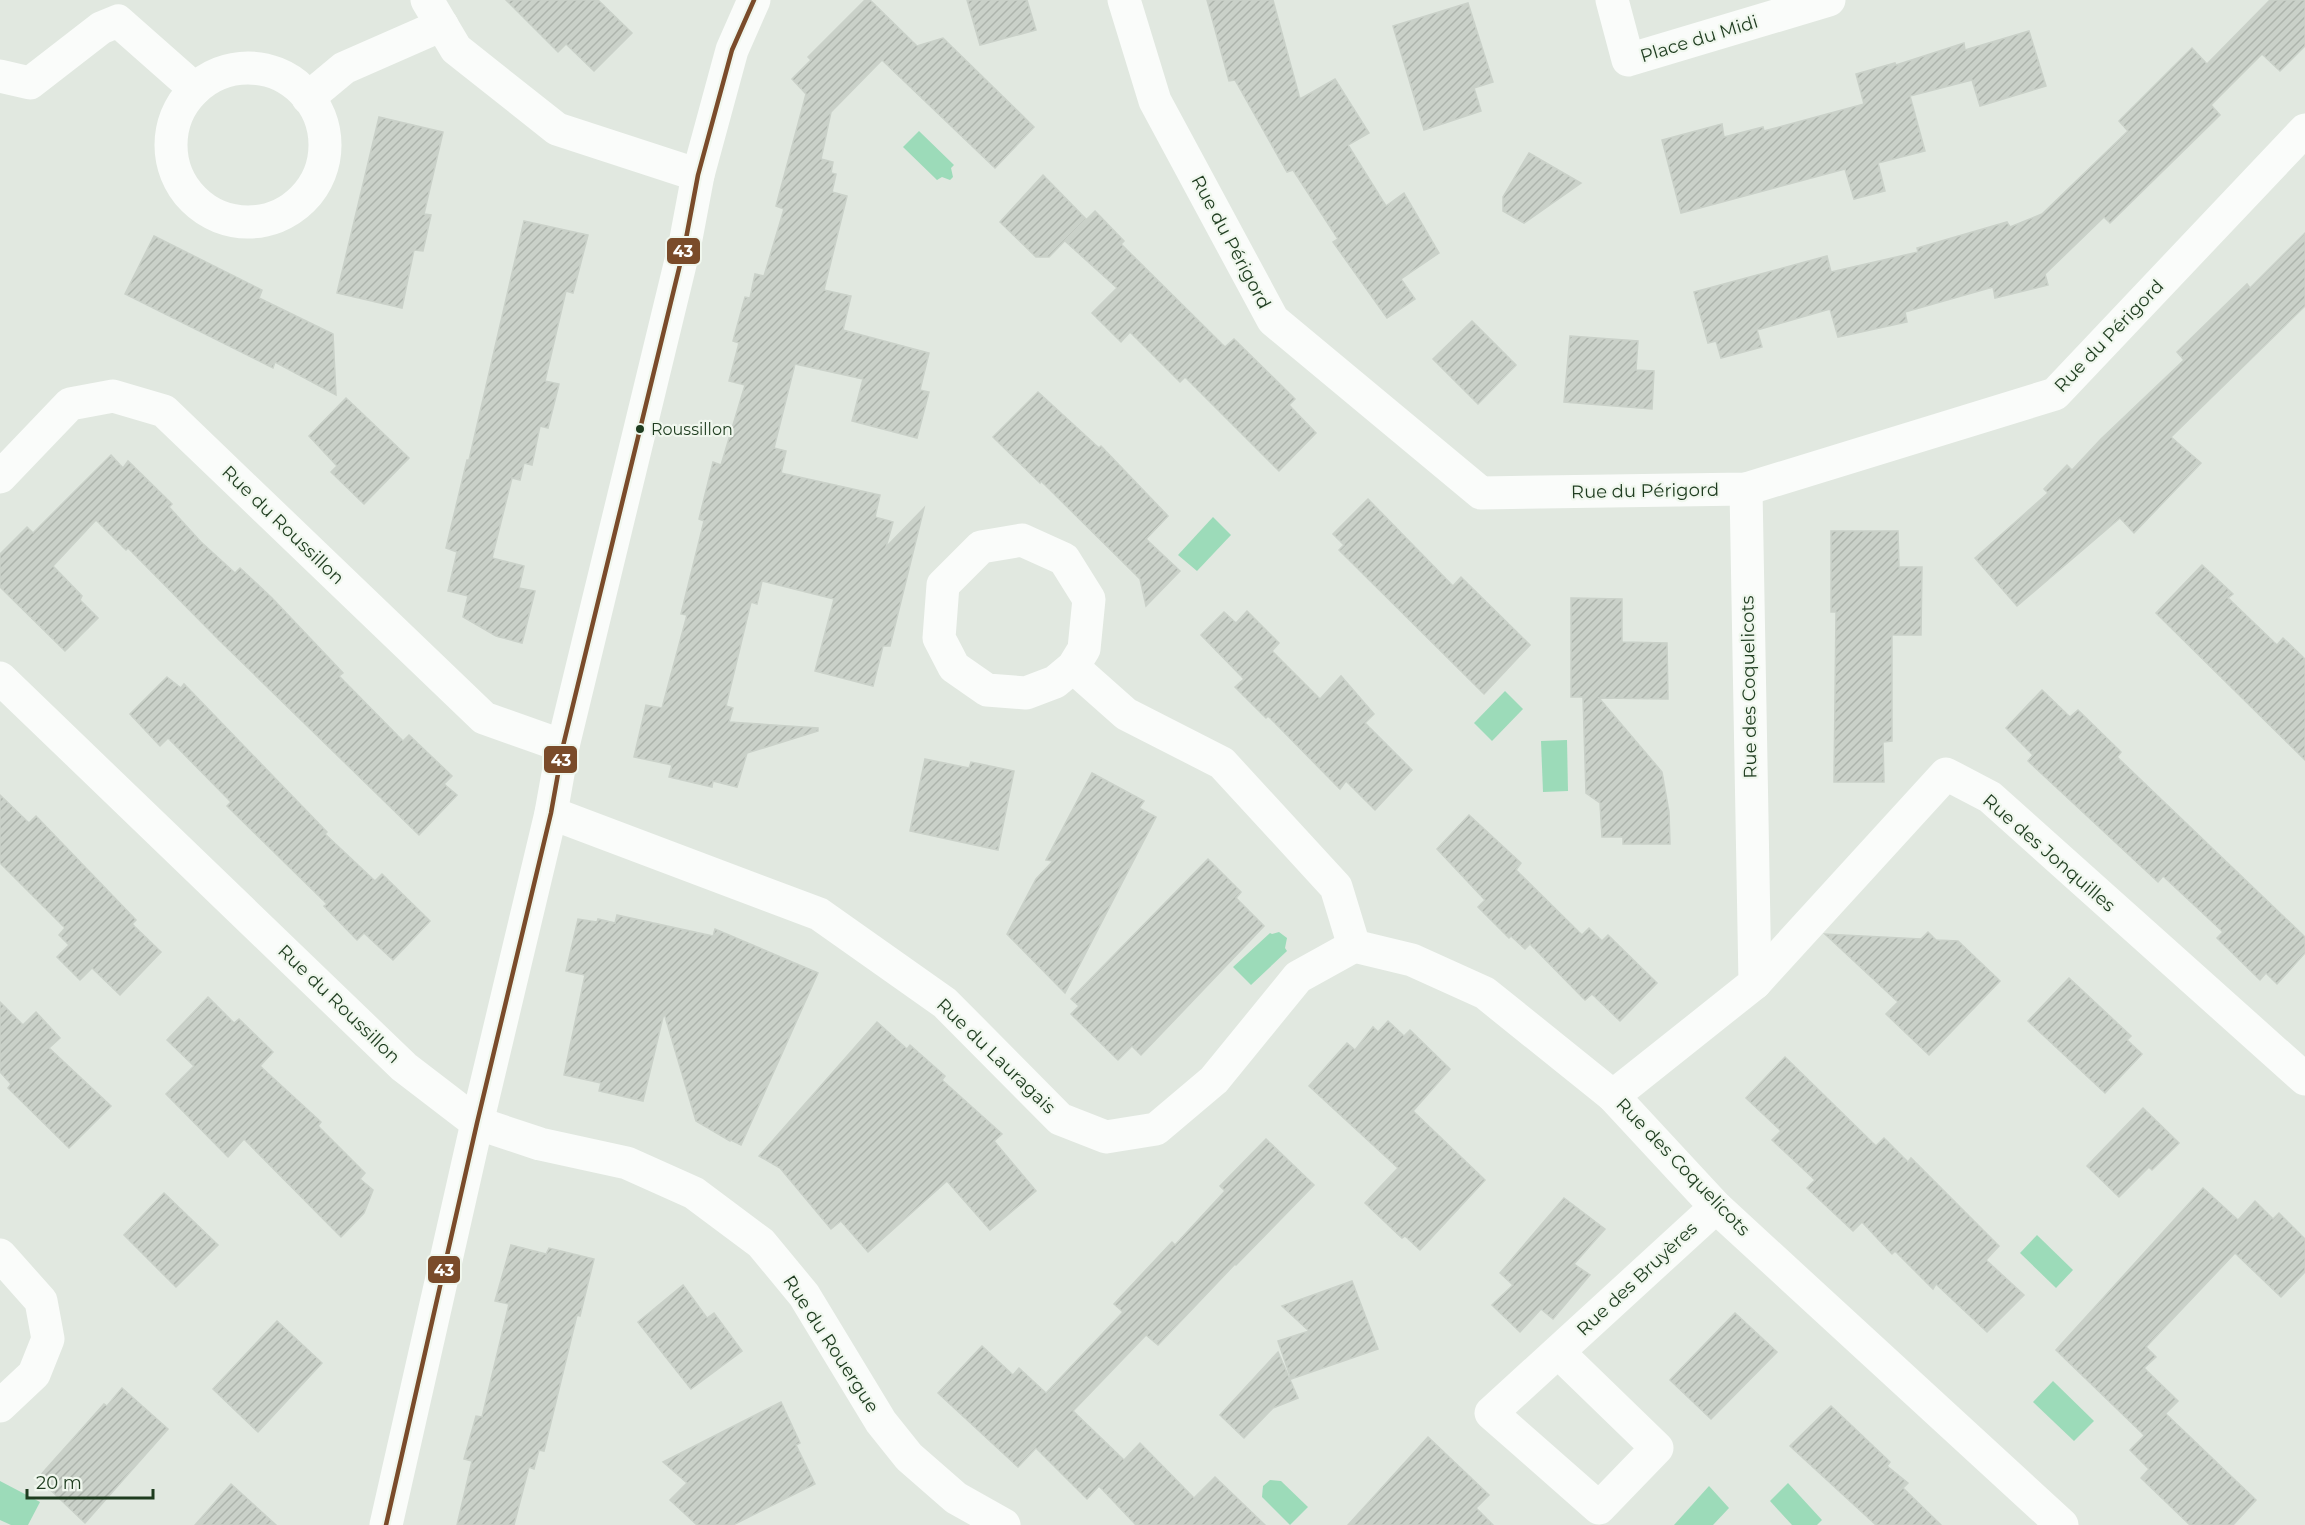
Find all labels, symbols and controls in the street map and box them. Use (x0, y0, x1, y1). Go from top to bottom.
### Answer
street label: Place du Midi (1637, 11, 1761, 67)
street label: Rue du Périgord (1187, 171, 1275, 313)
line badge: 43 (666, 237, 701, 265)
text: 43 (673, 242, 693, 261)
street label: Rue du Périgord (2050, 275, 2168, 397)
place label: Roussillon (651, 420, 733, 439)
marker: Roussillon (634, 423, 646, 435)
street label: Rue du Roussillon (217, 461, 349, 589)
street label: Rue du Périgord (1571, 479, 1719, 503)
street label: Rue des Coquelicots (1736, 595, 1762, 779)
line badge: 43 (543, 745, 578, 774)
text: 43 (551, 751, 571, 770)
street label: Rue des Jonquilles (1978, 790, 2120, 917)
street label: Rue du Roussillon (273, 940, 405, 1068)
street label: Rue du Lauragais (932, 994, 1060, 1118)
street label: Rue des Coquelicots (1611, 1093, 1755, 1241)
street label: Rue des Bruyères (1572, 1217, 1702, 1341)
line badge: 43 (427, 1255, 461, 1284)
text: 43 (434, 1261, 454, 1280)
street label: Rue du Rouergue (778, 1271, 884, 1417)
scale bar (27, 1462, 153, 1500)
text: 20 m (36, 1472, 82, 1494)

